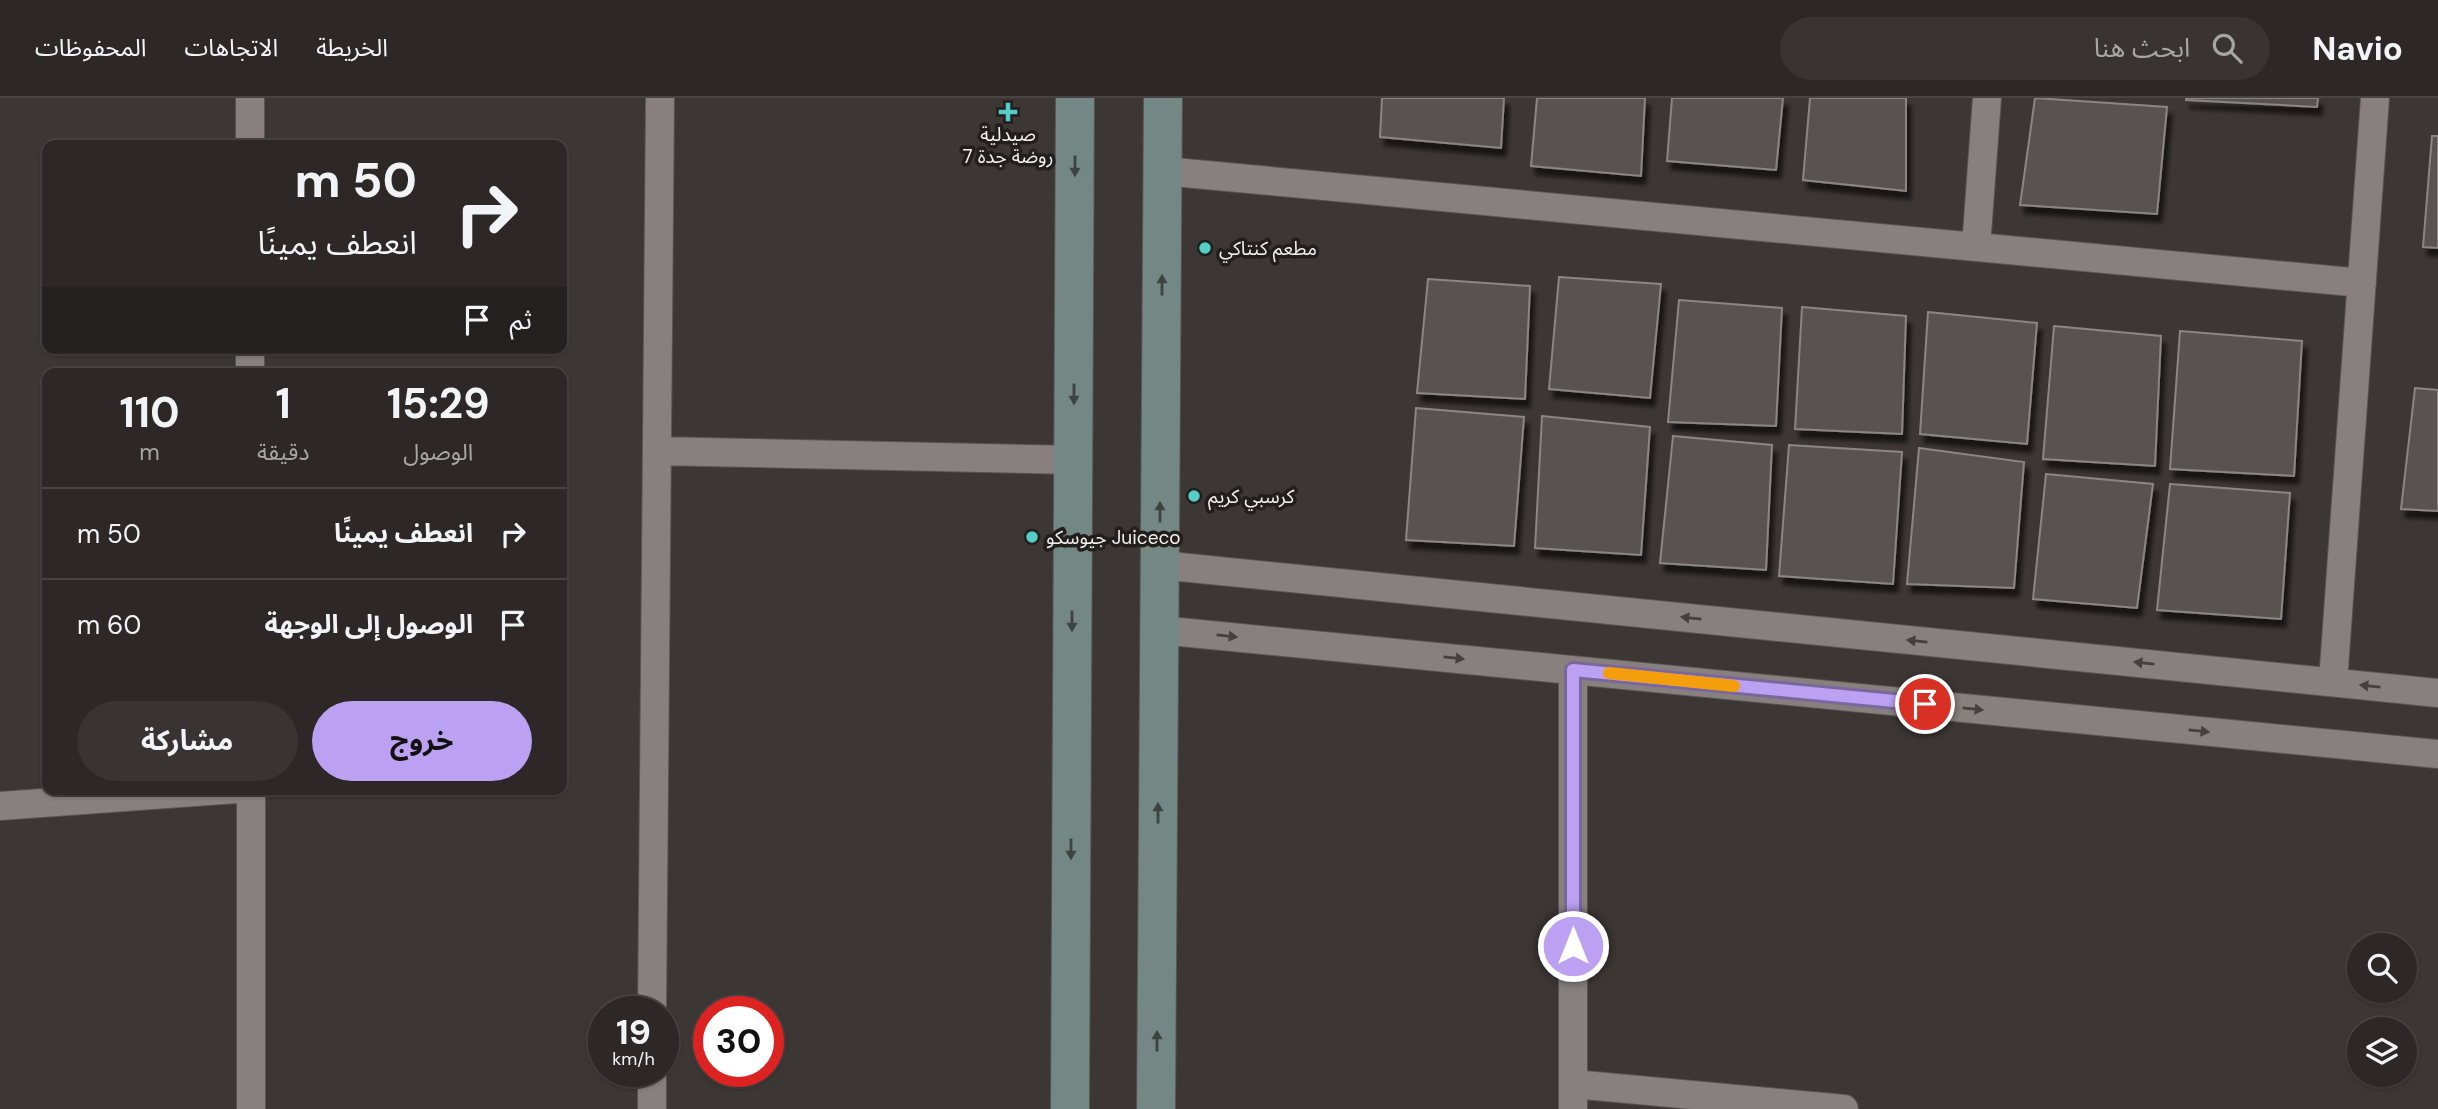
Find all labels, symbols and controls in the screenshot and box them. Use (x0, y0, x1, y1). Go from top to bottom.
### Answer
search box (1780, 17, 2270, 80)
text: Navio (2312, 27, 2403, 70)
icon: search (2208, 29, 2246, 67)
text: ابحث هنا (2094, 31, 2190, 65)
text: المحفوظات (35, 32, 146, 63)
text: الاتجاهات (184, 32, 278, 63)
text: الخريطة (316, 32, 388, 63)
marker: صيدلية روضة جدة 7 (1000, 104, 1016, 120)
place label: صيدلية روضة جدة 7 (962, 122, 1054, 169)
text: 50 m (294, 148, 417, 212)
one-way arrow (1069, 155, 1081, 177)
icon: right (441, 168, 532, 259)
text: انعطف يمينًا (257, 222, 417, 264)
place label: مطعم كنتاكي (1219, 236, 1317, 263)
marker: مطعم كنتاكي (1197, 240, 1213, 256)
one-way arrow (1156, 274, 1168, 296)
icon: arrive (458, 301, 496, 339)
text: ثم (510, 303, 532, 337)
text: 1 (276, 376, 291, 431)
text: 15:29 (387, 376, 490, 431)
one-way arrow (1068, 383, 1079, 405)
text: 110 (119, 385, 180, 440)
text: m (139, 437, 160, 467)
text: دقيقة (257, 437, 309, 467)
text: الوصول (403, 437, 473, 467)
place label: كرسبي كريم (1208, 484, 1296, 511)
marker: كرسبي كريم (1186, 488, 1202, 504)
one-way arrow (1154, 501, 1166, 523)
icon: right (494, 515, 532, 553)
text: انعطف يمينًا (334, 516, 473, 550)
text: 50 m (77, 517, 141, 551)
place label: جيوسكو Juiceco (1046, 525, 1181, 550)
marker: جيوسكو Juiceco (1024, 529, 1040, 545)
icon: arrive (494, 606, 532, 644)
text: الوصول إلى الوجهة (264, 607, 473, 641)
text: 60 m (77, 608, 141, 642)
one-way arrow (1067, 610, 1078, 632)
one-way arrow (1680, 612, 1702, 623)
one-way arrow (1216, 631, 1238, 642)
one-way arrow (1906, 635, 1928, 646)
one-way arrow (1443, 653, 1465, 664)
one-way arrow (2133, 657, 2155, 668)
pin (1895, 674, 1955, 734)
one-way arrow (2359, 680, 2381, 691)
icon: arrive (1906, 685, 1944, 723)
button: مشاركة (77, 701, 298, 781)
button: خروج (312, 701, 532, 781)
one-way arrow (1962, 704, 1984, 715)
one-way arrow (2188, 726, 2210, 737)
one-way arrow (1152, 802, 1164, 824)
one-way arrow (1065, 838, 1077, 860)
position arrow (1536, 909, 1610, 983)
map controls (2347, 933, 2417, 1087)
button: search (2347, 933, 2417, 1003)
speed limit sign: 30 (693, 996, 784, 1087)
text: 19 (616, 1009, 651, 1055)
button: layers (2347, 1017, 2417, 1087)
one-way arrow (1151, 1030, 1162, 1052)
text: km/h (612, 1047, 655, 1071)

